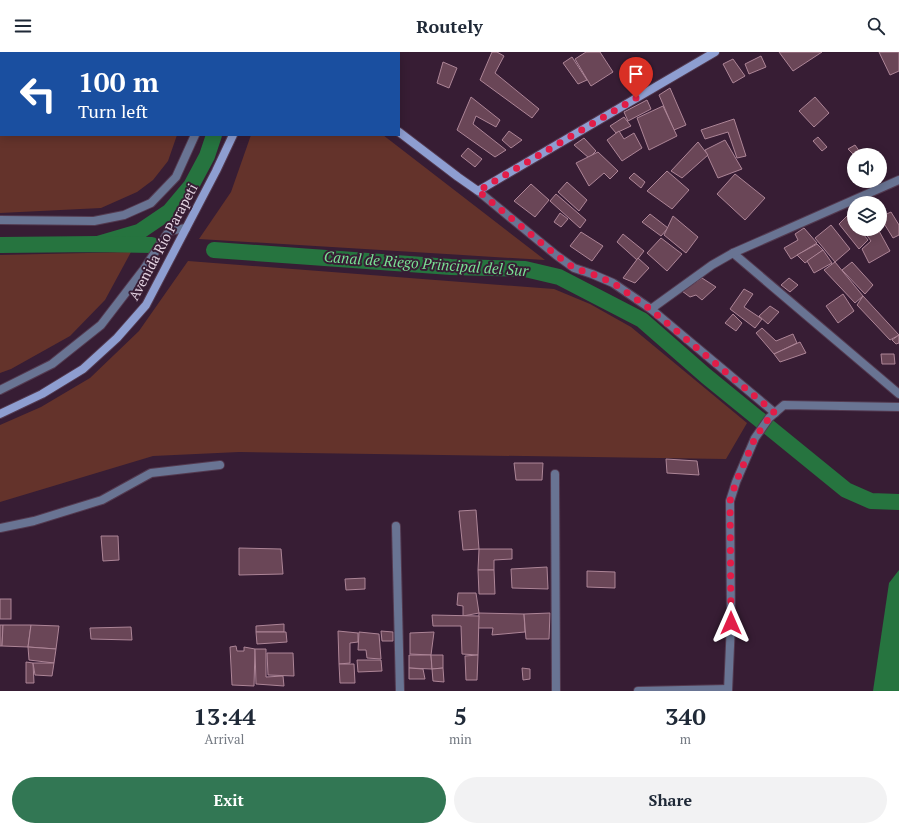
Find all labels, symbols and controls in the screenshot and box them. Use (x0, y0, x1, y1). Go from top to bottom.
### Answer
text: Routely (416, 14, 483, 38)
icon: menu (12, 15, 34, 37)
icon: search (865, 15, 887, 37)
pin (619, 57, 653, 98)
text: 100 m (78, 63, 159, 100)
icon: arrive (625, 63, 647, 85)
icon: left (12, 68, 64, 120)
text: Turn left (78, 99, 148, 123)
map controls (847, 148, 887, 236)
button: sound (847, 148, 887, 188)
street label: Avenida Río Parapeti (124, 180, 201, 303)
button: layers (847, 196, 887, 236)
water label: Canal de Riego Principal del Sur (323, 246, 530, 280)
position arrow (710, 602, 752, 644)
text: 13:44 (193, 700, 256, 732)
text: 5 (454, 700, 467, 732)
text: 340 (665, 700, 706, 732)
text: Arrival (205, 730, 244, 748)
text: min (449, 730, 472, 748)
text: m (680, 730, 691, 748)
button: Exit (12, 777, 446, 823)
button: Share (454, 777, 887, 823)

